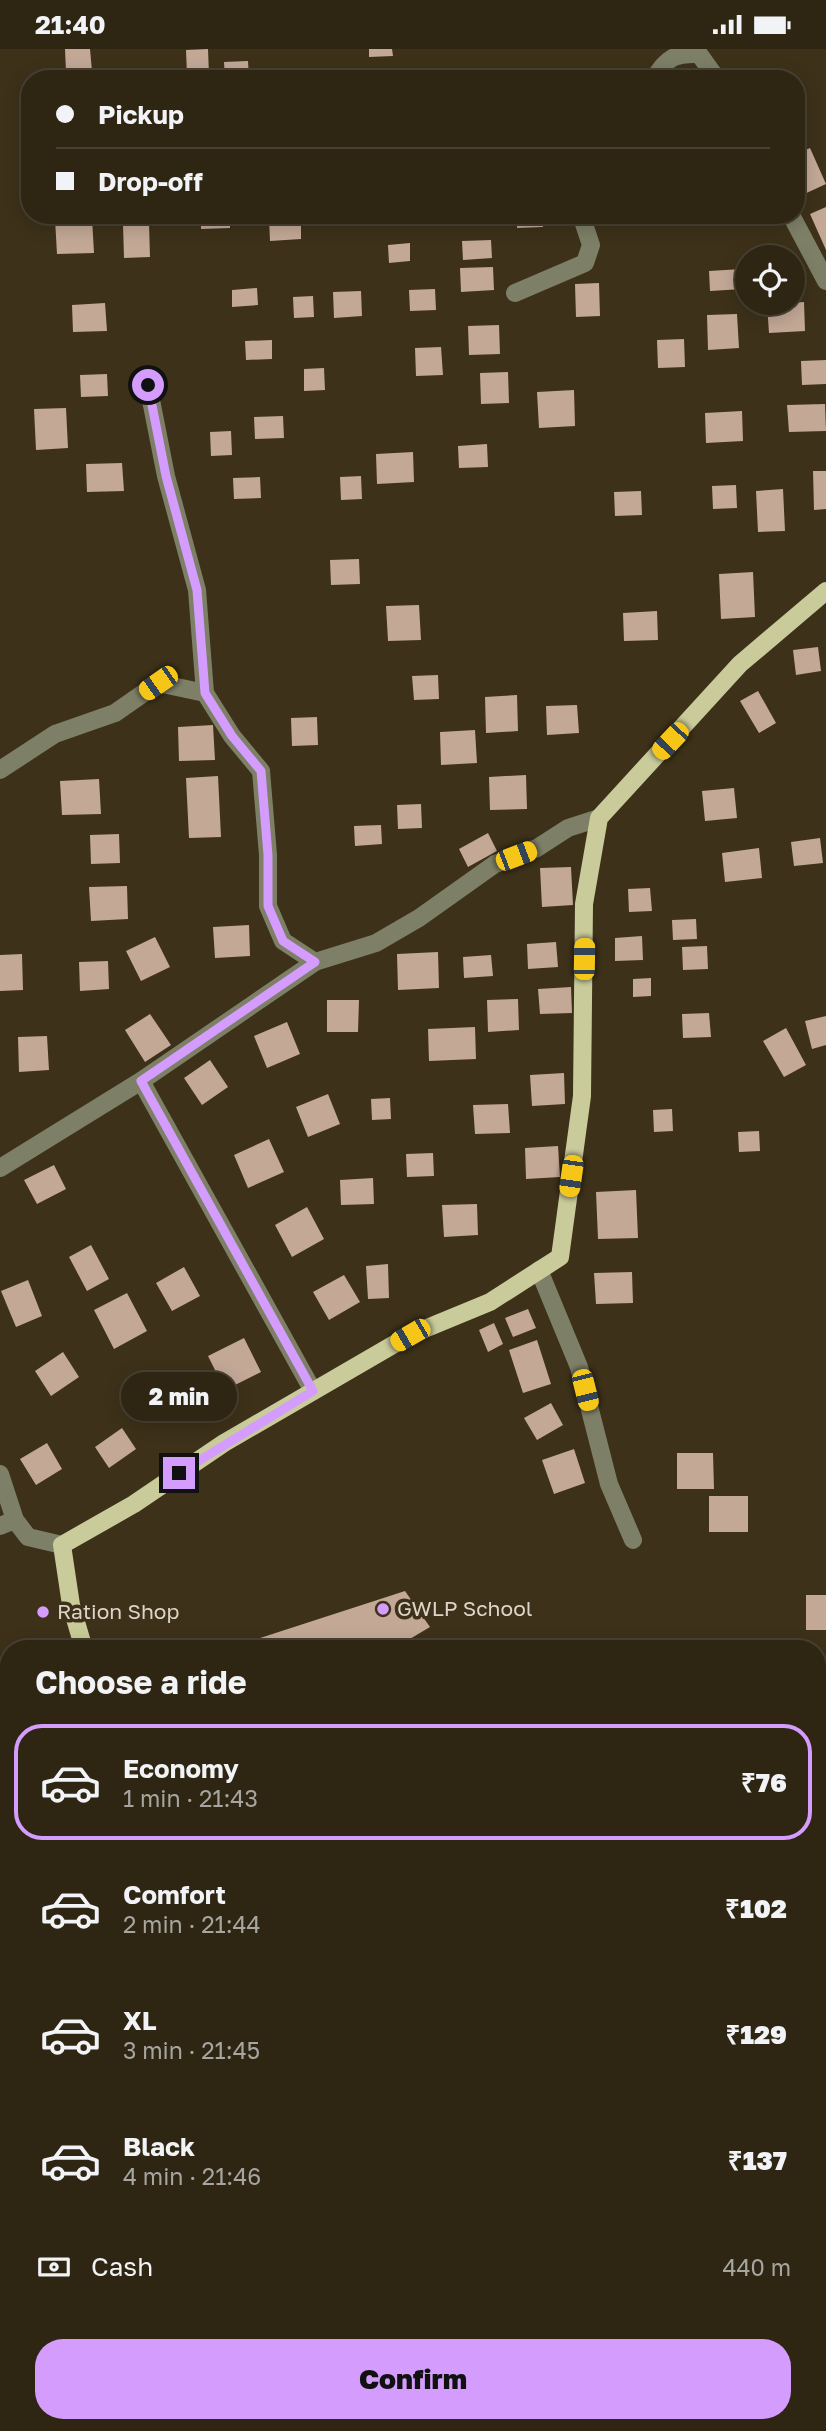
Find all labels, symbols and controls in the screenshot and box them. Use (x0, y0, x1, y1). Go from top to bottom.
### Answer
text: 21:40 (35, 9, 106, 40)
text: Pickup (98, 99, 184, 130)
text: Drop-off (98, 166, 203, 197)
map controls (735, 245, 805, 315)
button: locate (735, 245, 805, 315)
route start (132, 369, 164, 401)
car (135, 662, 182, 704)
car (648, 718, 693, 764)
car (493, 839, 540, 873)
car (574, 938, 595, 980)
car (558, 1154, 585, 1198)
car (387, 1315, 434, 1355)
car (570, 1367, 601, 1413)
callout: 2 min (121, 1371, 237, 1421)
text: 2 min (149, 1382, 209, 1410)
route end (163, 1457, 195, 1489)
place label: GWLP School (397, 1595, 532, 1621)
place label: Ration Shop (57, 1598, 179, 1624)
marker: GWLP School (375, 1601, 391, 1617)
marker: Ration Shop (35, 1604, 51, 1620)
text: Choose a ride (35, 1663, 247, 1701)
icon: car (39, 1751, 102, 1814)
text: Economy (123, 1753, 239, 1784)
text: ₹76 (741, 1767, 787, 1798)
text: 1 min · 21:43 (123, 1784, 258, 1812)
icon: car (39, 1877, 102, 1940)
text: Comfort (123, 1879, 226, 1910)
text: ₹102 (725, 1893, 787, 1924)
text: 2 min · 21:44 (123, 1910, 261, 1938)
icon: car (39, 2003, 102, 2066)
text: XL (123, 2005, 157, 2036)
text: ₹129 (725, 2019, 787, 2050)
text: 3 min · 21:45 (123, 2036, 260, 2064)
icon: car (39, 2129, 102, 2192)
text: Black (123, 2131, 195, 2162)
text: ₹137 (728, 2145, 787, 2176)
text: 4 min · 21:46 (123, 2162, 261, 2190)
icon: cash (35, 2248, 73, 2286)
text: Cash (91, 2251, 153, 2282)
text: 440 m (723, 2253, 791, 2281)
button: Confirm (35, 2339, 791, 2419)

